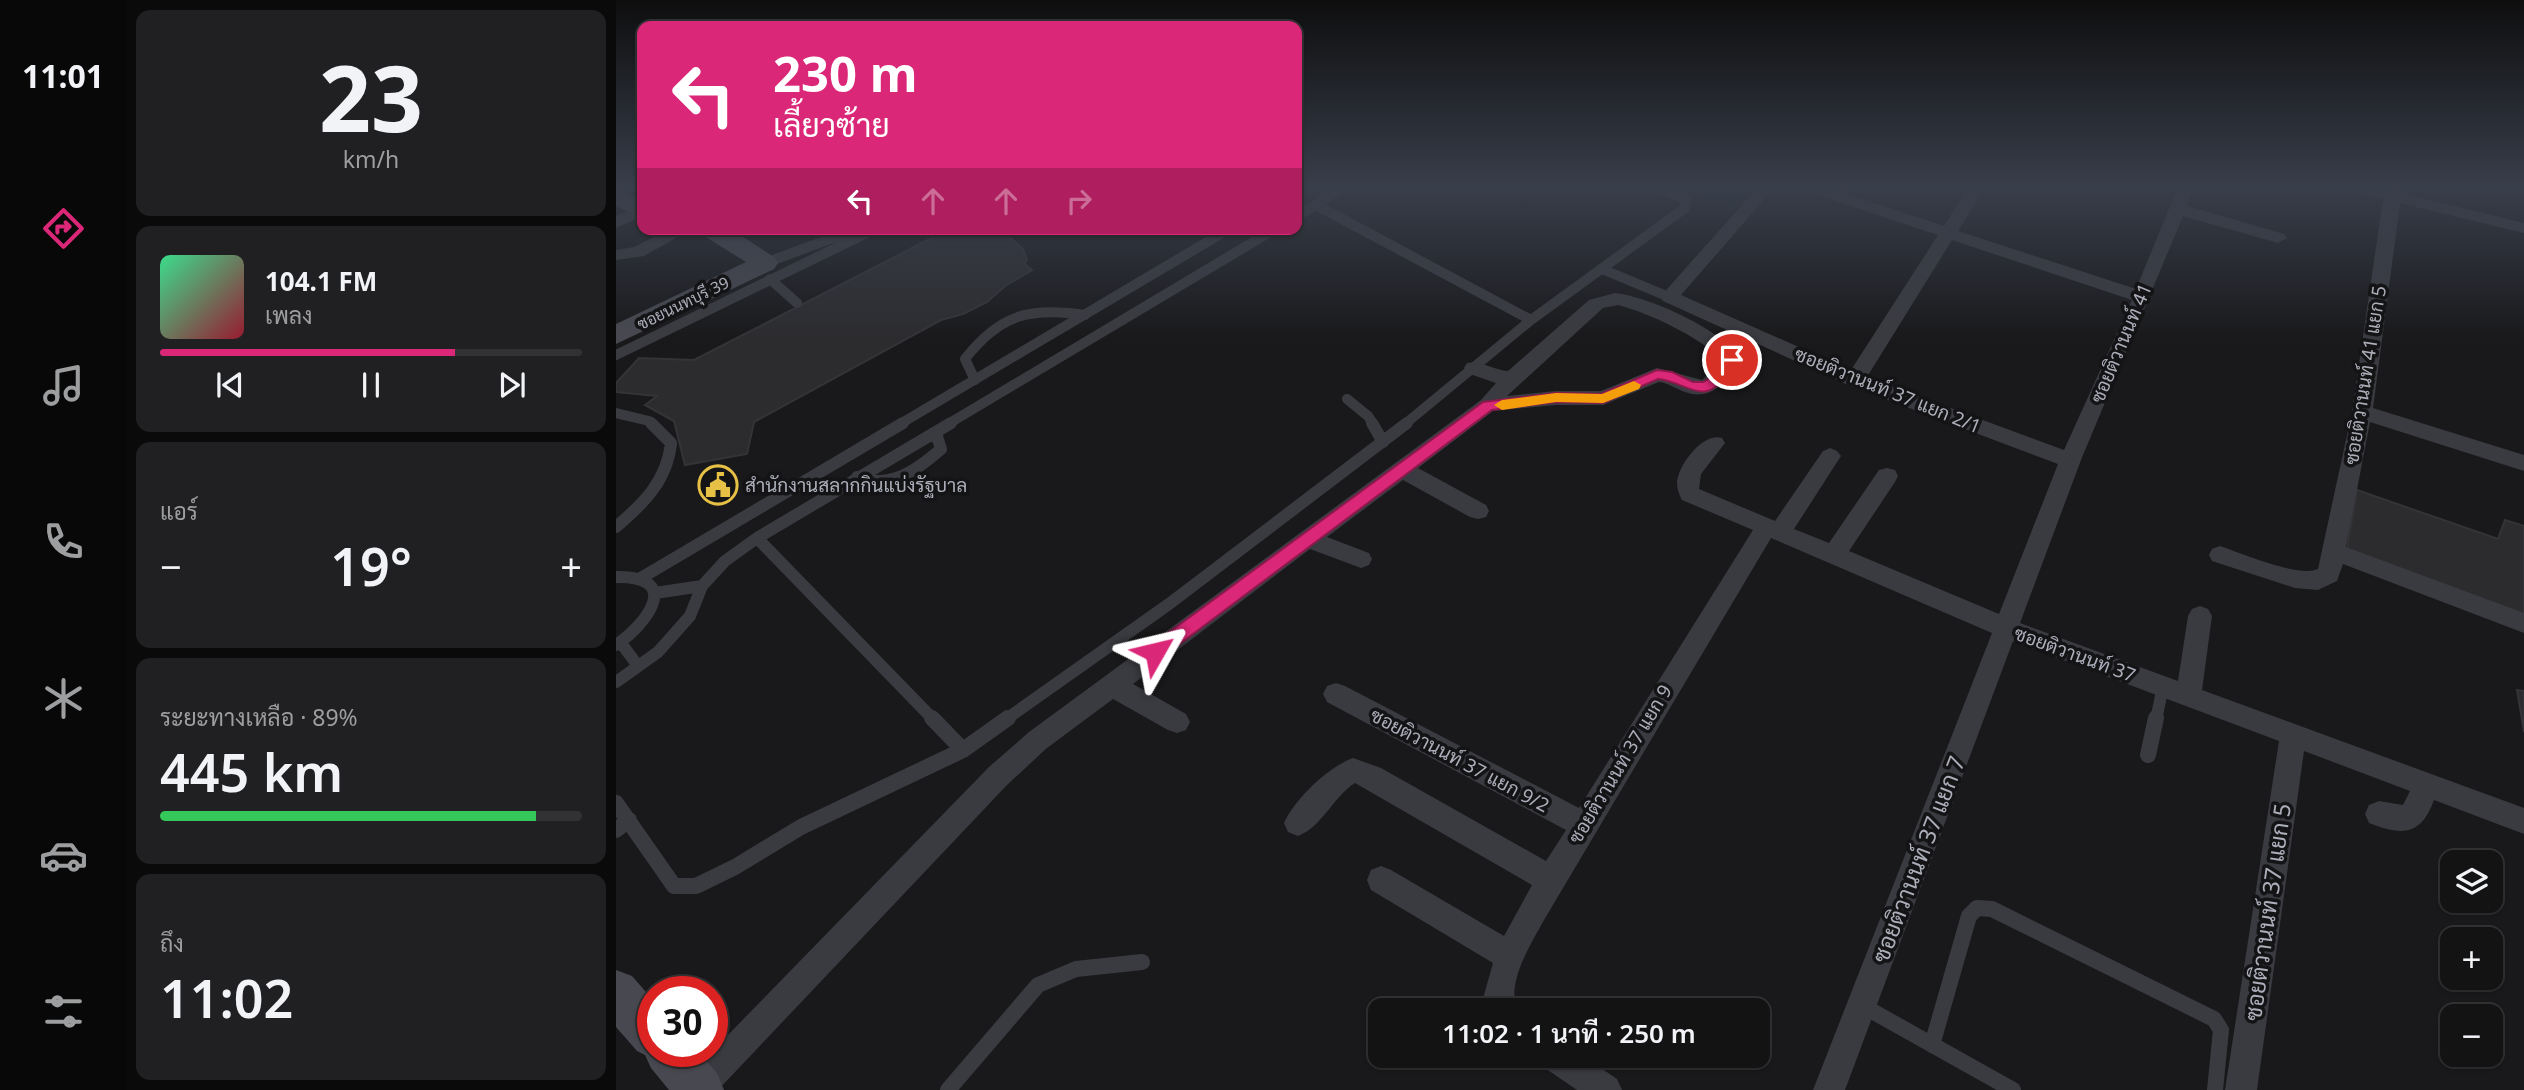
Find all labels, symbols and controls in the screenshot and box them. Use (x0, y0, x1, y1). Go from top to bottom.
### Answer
text: 23 (319, 35, 423, 159)
text: 230 m (773, 40, 918, 106)
icon: left (658, 49, 749, 140)
text: 11:01 (22, 54, 104, 97)
text: เลี้ยวซ้าย (773, 103, 890, 146)
text: km/h (343, 143, 399, 175)
icon: left (841, 182, 879, 220)
icon: ahead (914, 182, 952, 220)
icon: ahead (987, 182, 1025, 220)
icon: right (1060, 182, 1098, 220)
icon: directions (39, 204, 88, 253)
text: 104.1 FM (265, 263, 377, 299)
street label: ซอยนนทบุรี 39 (633, 271, 733, 336)
street label: ซอยติวานนท์ 41 (2084, 279, 2158, 407)
street label: ซอยติวานนท์ 41 แยก 5 (2338, 284, 2392, 466)
text: เพลง (265, 299, 312, 331)
pin (1702, 330, 1762, 390)
icon: arrive (1713, 341, 1751, 379)
street label: ซอยติวานนท์ 37 แยก 2/1 (1791, 341, 1985, 439)
icon: music (39, 361, 88, 410)
icon: previous (211, 366, 249, 404)
icon: pause (352, 366, 390, 404)
icon: next (493, 366, 531, 404)
public building icon: สำนักงานสลากกินแบ่งรัฐบาล (697, 464, 739, 506)
place label: สำนักงานสลากกินแบ่งรัฐบาล (745, 472, 967, 498)
text: แอร์ (160, 495, 198, 527)
icon: phone (39, 517, 88, 566)
text: 19° (330, 530, 412, 601)
text: − (160, 540, 182, 592)
text: + (560, 540, 582, 592)
position arrow (1118, 615, 1192, 689)
street label: ซอยติวานนท์ 37 (2011, 620, 2139, 688)
icon: climate (39, 674, 88, 723)
street label: ซอยติวานนท์ 37 แยก 9 (1562, 680, 1678, 848)
text: ระยะทางเหลือ · 89% (160, 701, 358, 733)
street label: ซอยติวานนท์ 37 แยก 9/2 (1366, 702, 1554, 818)
text: 445 km (160, 736, 343, 807)
street label: ซอยติวานนท์ 37 แยก 7 (1864, 751, 1972, 967)
street label: ซอยติวานนท์ 37 แยก 5 (2236, 801, 2298, 1023)
icon: car (39, 831, 88, 880)
map controls (2440, 850, 2503, 1067)
button: layers (2440, 850, 2503, 913)
text: ถึง (160, 927, 184, 959)
button: + (2440, 927, 2503, 990)
text: 11:02 (160, 962, 293, 1033)
speed limit sign: 30 (637, 976, 728, 1067)
icon: filters (39, 987, 88, 1036)
button: − (2440, 1004, 2503, 1067)
text: 11:02 · 1 นาที · 250 m (1442, 1015, 1696, 1051)

